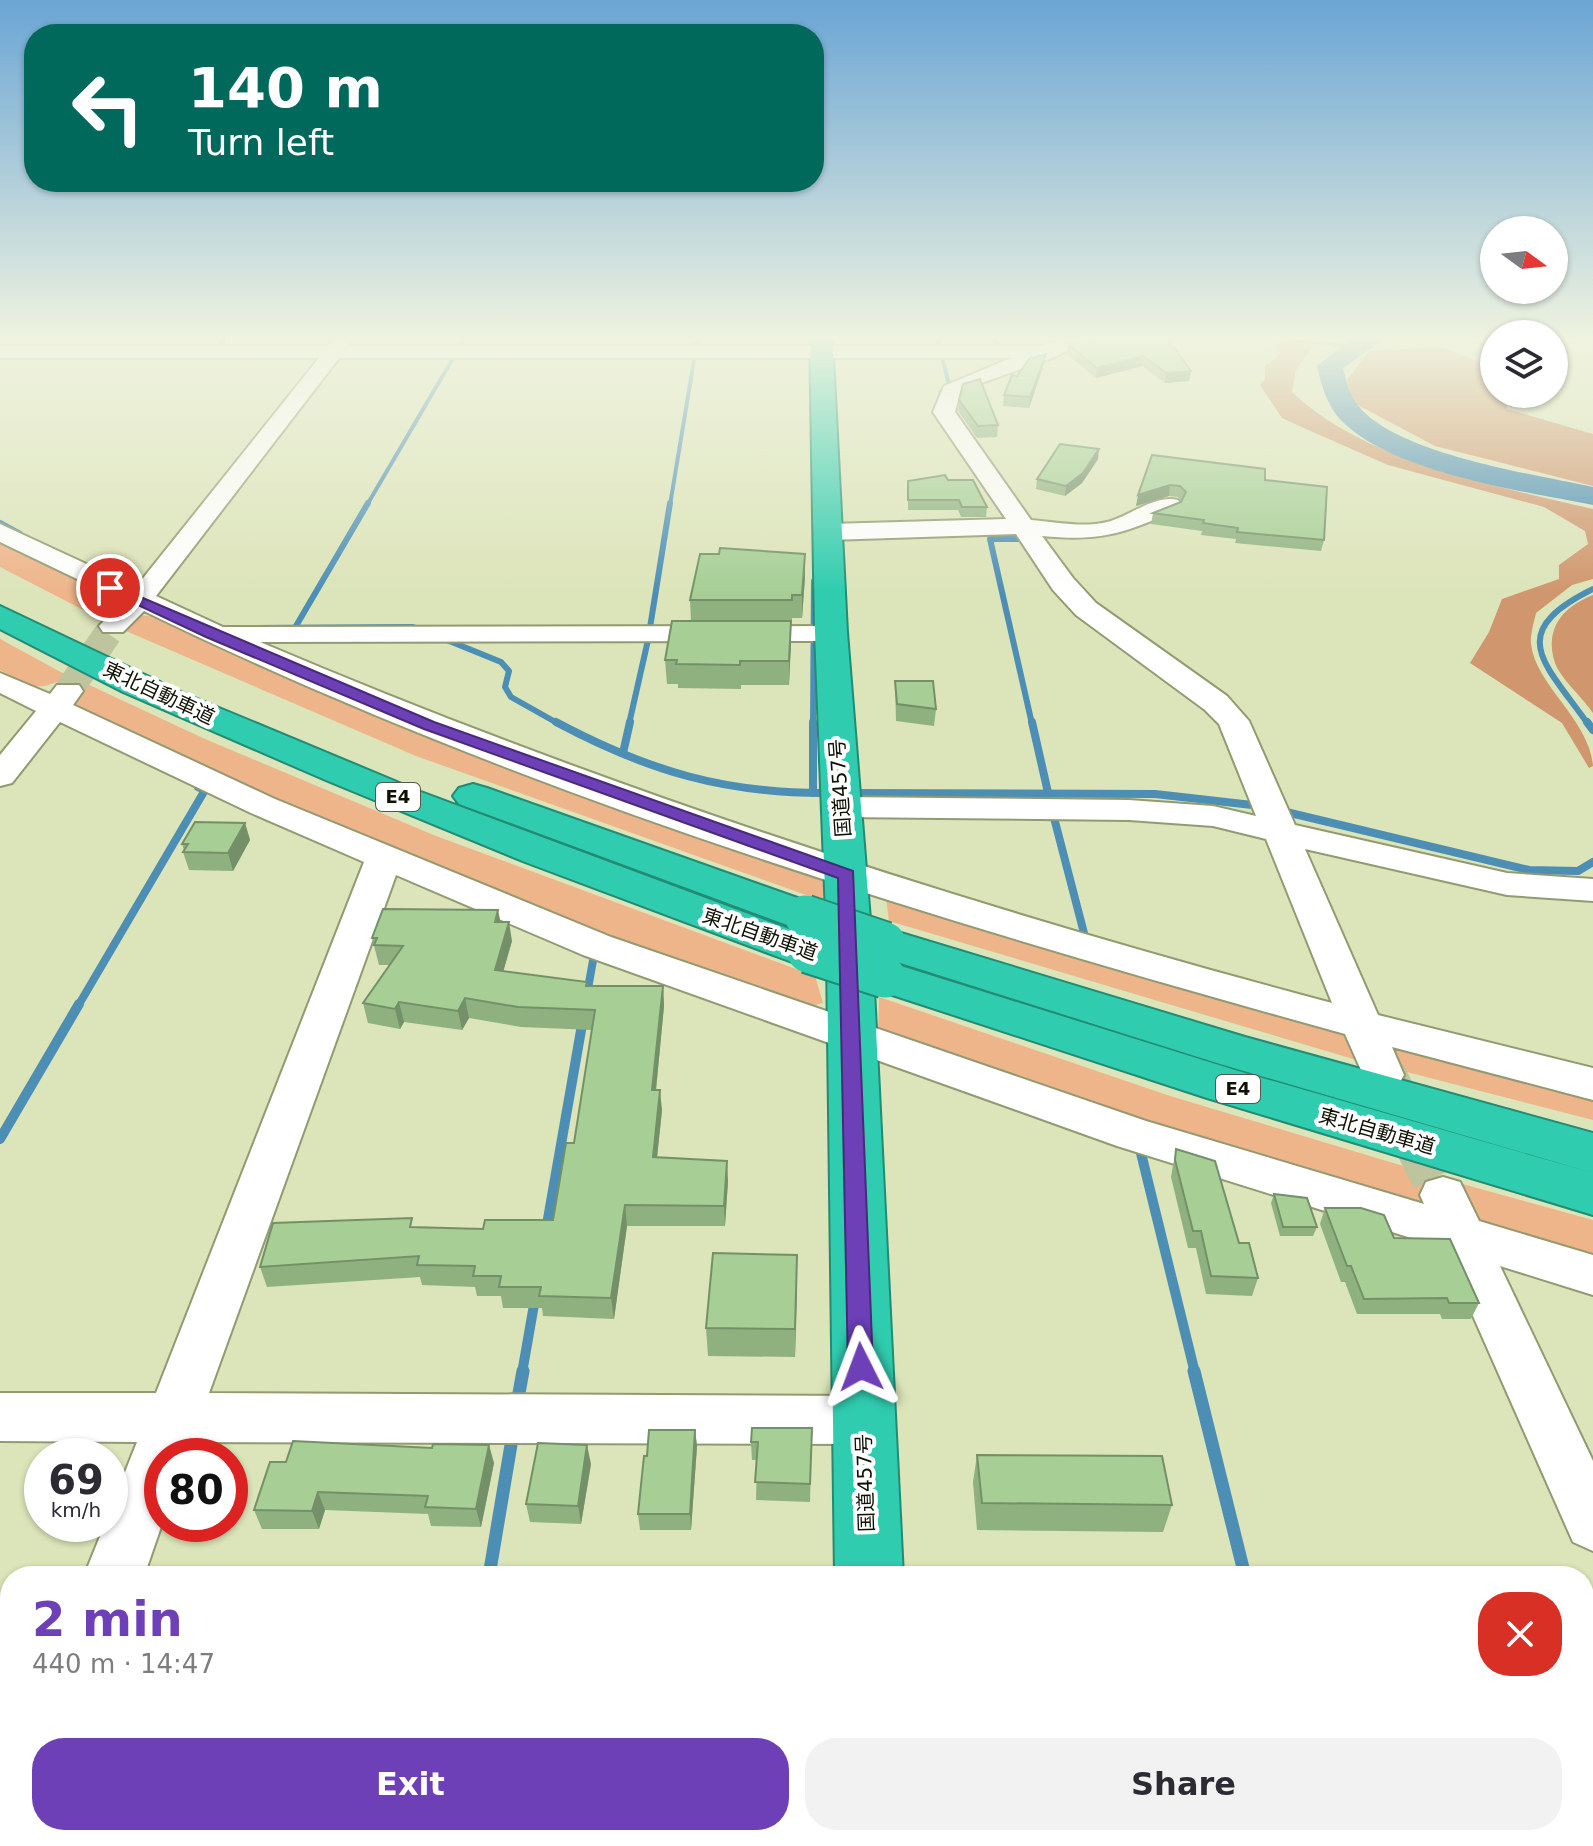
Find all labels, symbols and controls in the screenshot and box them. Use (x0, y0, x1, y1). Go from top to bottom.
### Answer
text: 140 m (188, 55, 383, 120)
icon: left (56, 56, 160, 160)
text: Turn left (188, 122, 334, 163)
north arrow (1480, 216, 1568, 304)
map controls (1480, 216, 1568, 408)
button: layers (1480, 320, 1568, 408)
pin (76, 554, 144, 622)
icon: arrive (88, 566, 132, 610)
street label: 東北自動車道 (100, 657, 218, 729)
street label: 国道457号 (825, 738, 855, 838)
road number: E4 (376, 783, 420, 811)
street label: 東北自動車道 (699, 903, 821, 965)
road number: E4 (1216, 1075, 1260, 1103)
street label: 東北自動車道 (1316, 1103, 1438, 1159)
position arrow (819, 1325, 903, 1409)
street label: 国道457号 (851, 1434, 879, 1532)
speed limit sign: 80 (144, 1438, 248, 1542)
text: 69 (48, 1457, 104, 1503)
text: km/h (51, 1498, 101, 1522)
text: 2 min (32, 1591, 183, 1647)
button: close (1478, 1592, 1562, 1676)
text: 440 m · 14:47 (32, 1649, 215, 1679)
button: Exit (32, 1738, 789, 1830)
button: Share (805, 1738, 1562, 1830)

